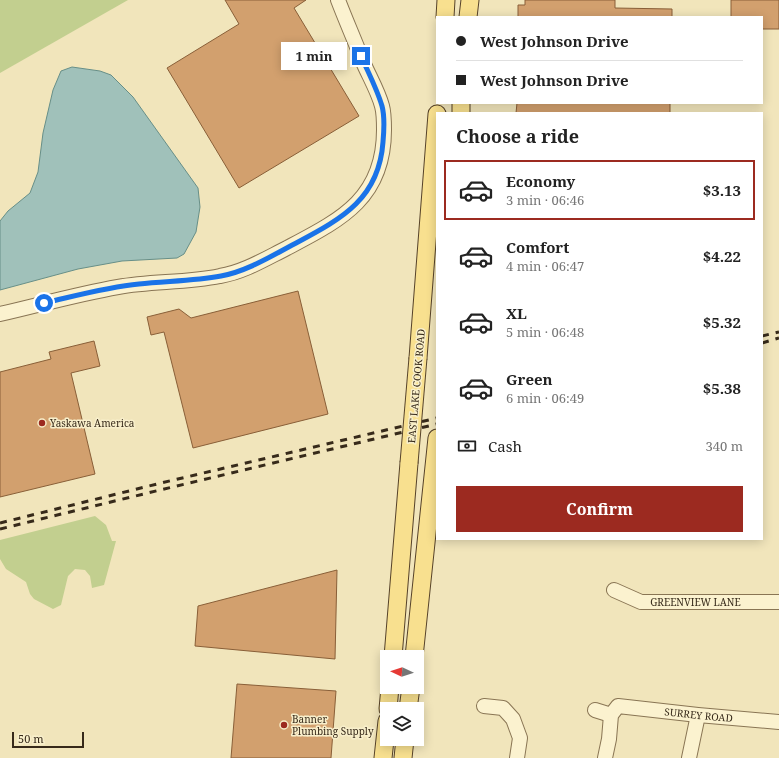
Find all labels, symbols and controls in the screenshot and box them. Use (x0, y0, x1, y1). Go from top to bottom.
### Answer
text: West Johnson Drive (480, 31, 629, 51)
callout: 1 min (281, 42, 347, 70)
text: 1 min (296, 47, 332, 65)
route end (352, 47, 370, 65)
text: West Johnson Drive (480, 70, 629, 90)
text: Choose a ride (456, 124, 579, 148)
text: Economy (506, 171, 575, 191)
icon: car (458, 172, 494, 208)
text: $3.13 (703, 180, 741, 200)
text: 3 min · 06:46 (506, 191, 584, 209)
text: Comfort (506, 237, 569, 257)
icon: car (458, 238, 494, 274)
text: $4.22 (703, 246, 741, 266)
text: 4 min · 06:47 (506, 257, 584, 275)
route start (35, 294, 53, 312)
text: XL (506, 303, 527, 323)
icon: car (458, 304, 494, 340)
text: $5.32 (703, 312, 741, 332)
text: 5 min · 06:48 (506, 323, 584, 341)
street label: EAST LAKE COOK ROAD (404, 328, 428, 444)
text: Green (506, 369, 553, 389)
icon: car (458, 370, 494, 406)
text: $5.38 (703, 378, 741, 398)
text: 6 min · 06:49 (506, 389, 584, 407)
place label: Yaskawa America (49, 416, 135, 430)
marker: Yaskawa America (37, 418, 47, 428)
icon: cash (456, 435, 478, 457)
text: Cash (488, 436, 522, 456)
text: 340 m (706, 437, 743, 455)
button: Confirm (456, 486, 743, 532)
street label: GREENVIEW LANE (650, 595, 741, 609)
north arrow (380, 650, 424, 694)
map controls (380, 650, 424, 746)
button: layers (380, 702, 424, 746)
street label: SURREY ROAD (664, 704, 733, 725)
place label: Banner Plumbing Supply (292, 712, 374, 738)
marker: Banner Plumbing Supply (279, 720, 289, 730)
scale bar (12, 730, 84, 749)
text: 50 m (18, 731, 44, 746)

